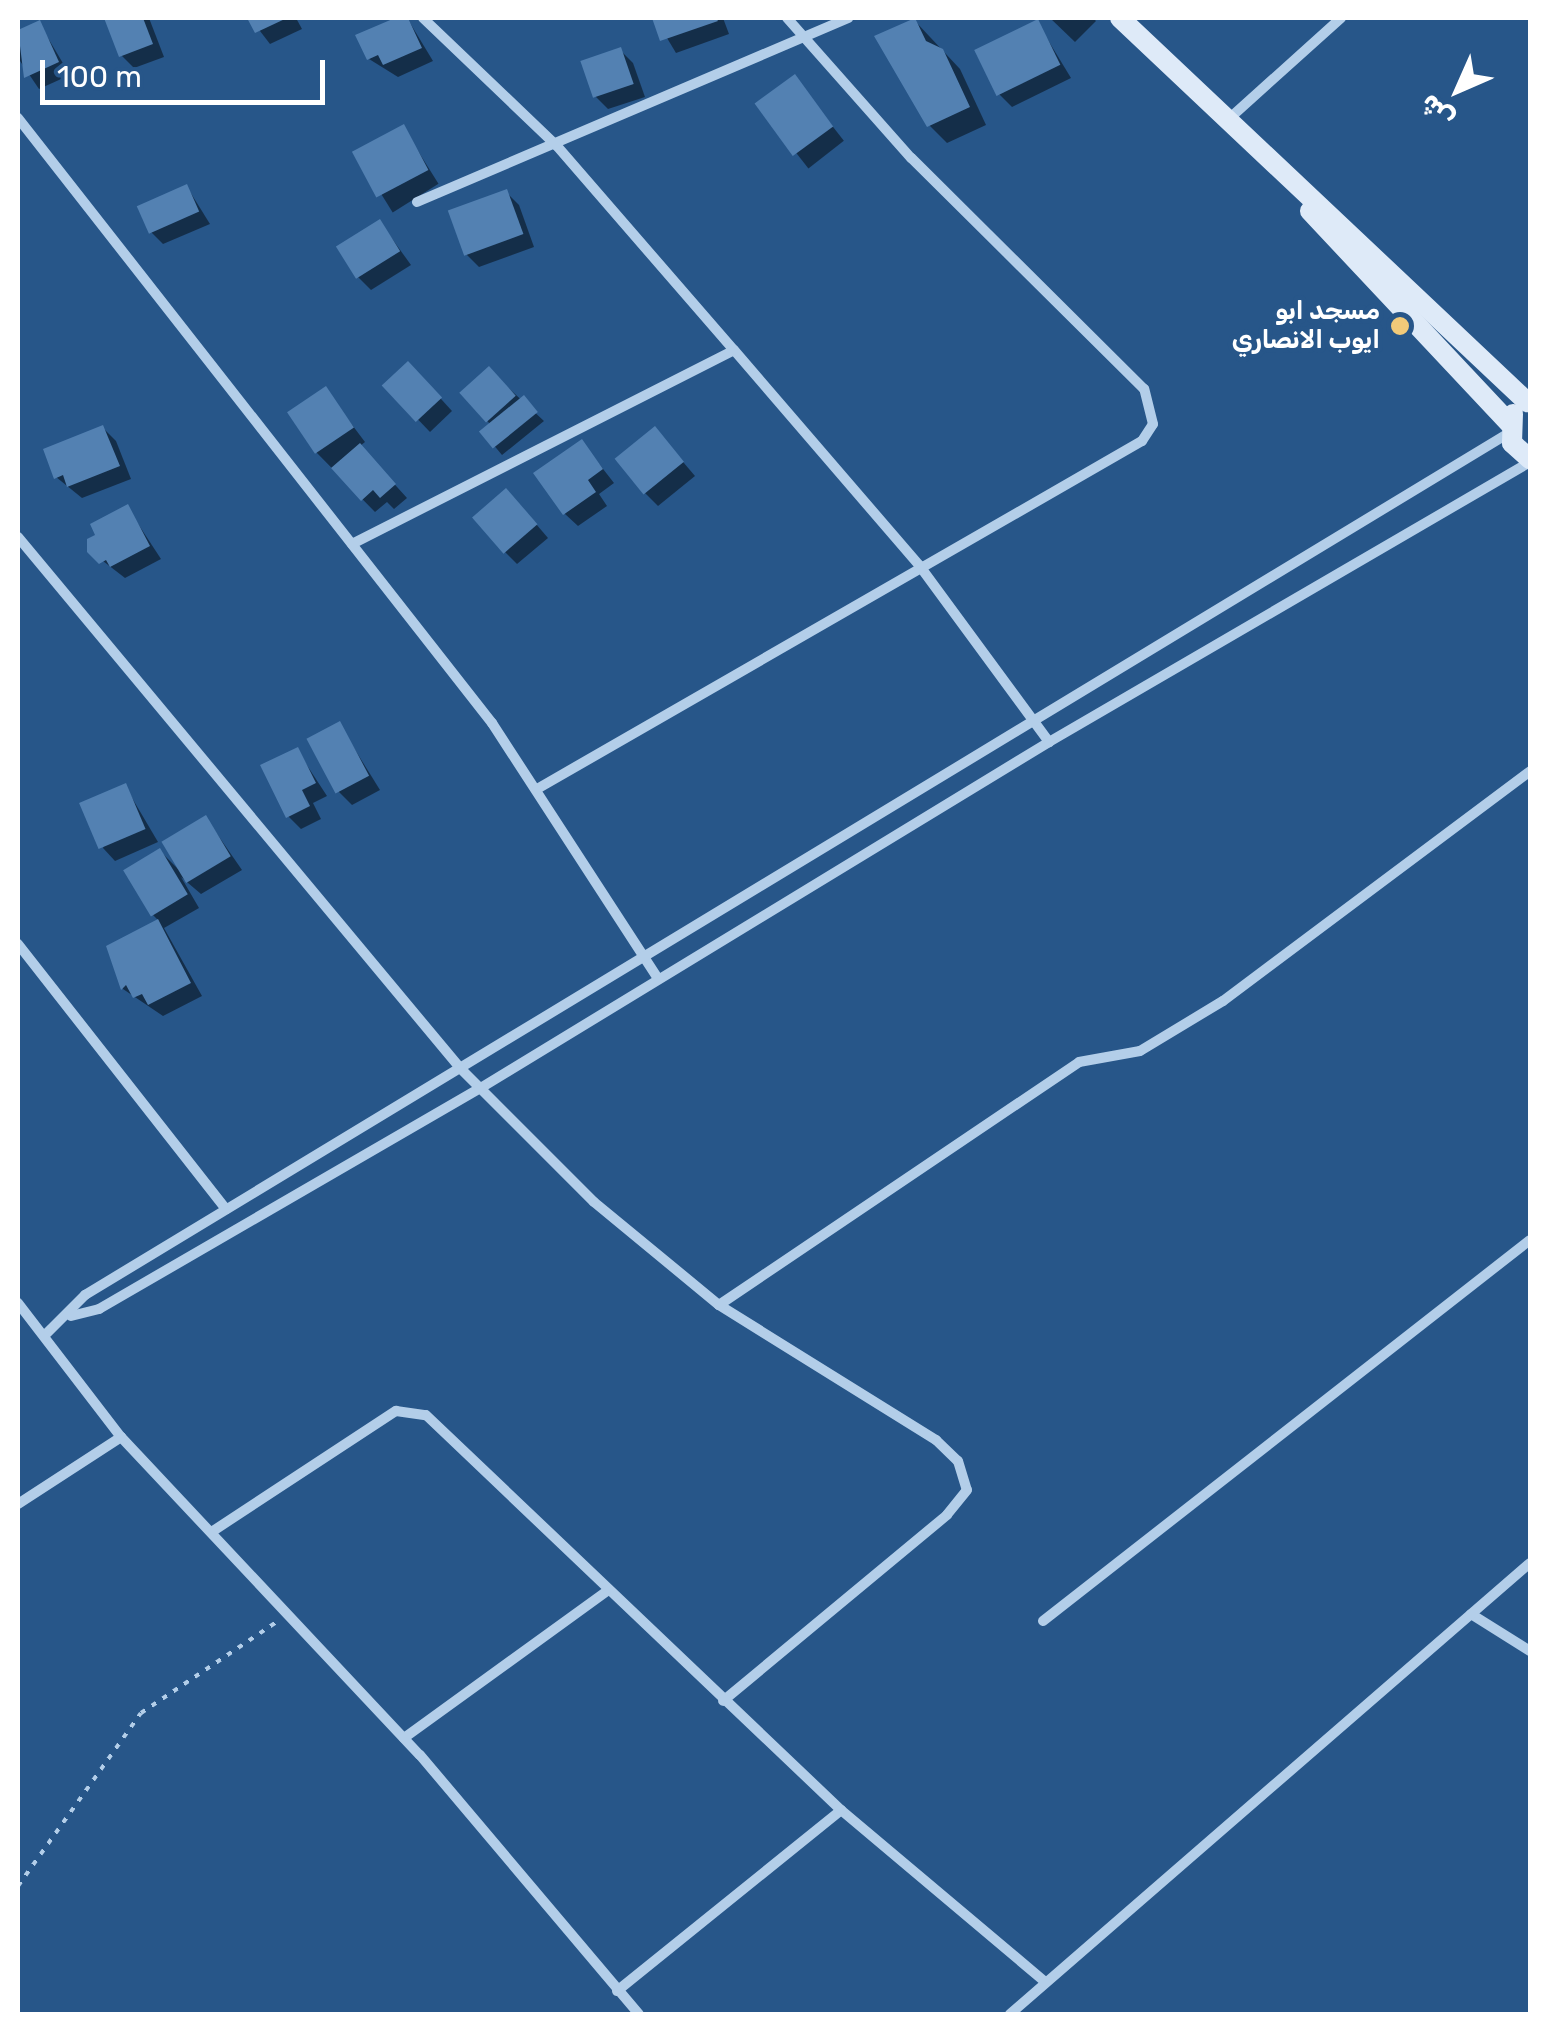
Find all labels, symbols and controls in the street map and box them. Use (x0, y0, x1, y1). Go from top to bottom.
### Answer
scale bar (45, 40, 330, 102)
north arrow (1408, 40, 1508, 140)
text: 100 m (57, 59, 142, 95)
text: ش (1412, 87, 1461, 136)
place label: مسجد ابو ايوب الانصاري (1232, 297, 1380, 356)
marker: مسجد ابو ايوب الانصاري (1389, 315, 1411, 337)

